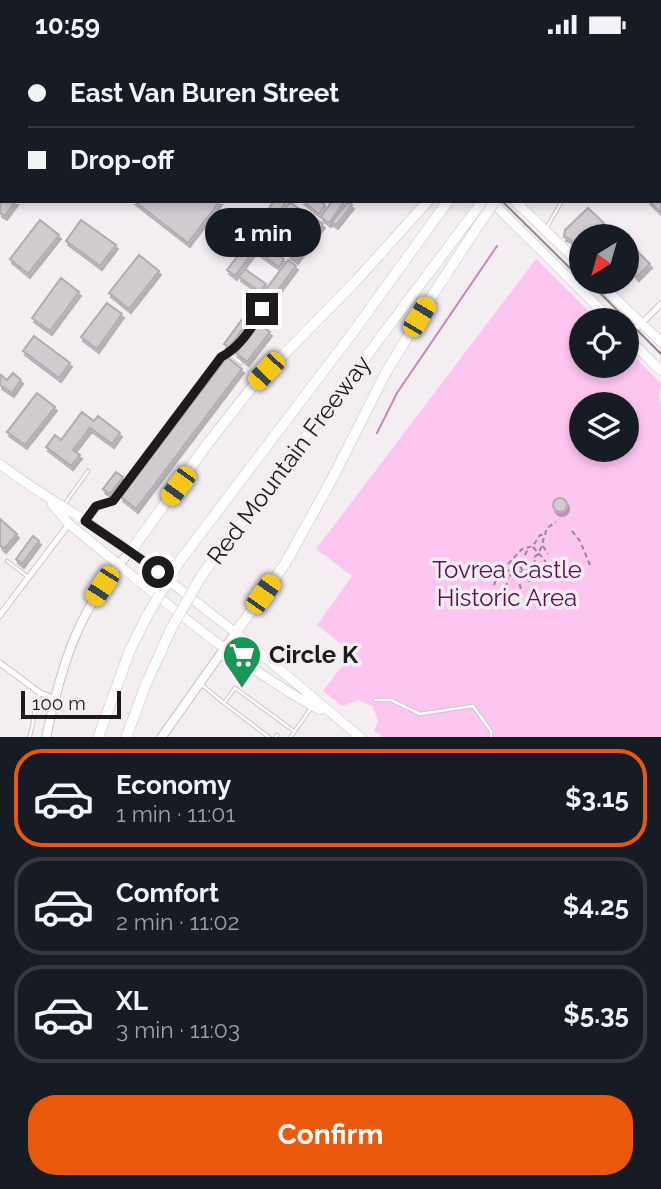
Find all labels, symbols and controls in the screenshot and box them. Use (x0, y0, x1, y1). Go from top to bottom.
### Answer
text: 10:59 (35, 10, 100, 40)
text: East Van Buren Street (70, 78, 339, 108)
text: Drop-off (70, 145, 174, 175)
callout: 1 min (204, 208, 320, 257)
text: 1 min (234, 219, 292, 246)
north arrow (569, 224, 639, 294)
map controls (569, 224, 639, 462)
route end (246, 293, 278, 325)
car (400, 294, 439, 340)
button: locate (569, 308, 639, 378)
car (244, 348, 289, 394)
street label: Red Mountain Freeway (201, 349, 377, 570)
button: layers (569, 392, 639, 462)
car (158, 463, 199, 509)
park label: Tovrea Castle Historic Area (432, 555, 582, 612)
route start (142, 556, 174, 588)
car (82, 563, 123, 609)
car (243, 571, 284, 617)
supermarket icon: Circle K (221, 634, 263, 689)
place label: Circle K (269, 640, 359, 669)
scale bar (21, 689, 121, 720)
text: 100 m (32, 692, 86, 714)
icon: car (32, 767, 95, 830)
text: Economy (116, 770, 231, 800)
text: $3.15 (565, 783, 629, 813)
text: 1 min · 11:01 (116, 800, 235, 827)
icon: car (32, 875, 95, 938)
text: Comfort (116, 878, 219, 908)
text: $4.25 (563, 891, 629, 921)
text: 2 min · 11:02 (116, 908, 240, 935)
icon: car (32, 983, 95, 1046)
text: XL (116, 986, 148, 1016)
text: $5.35 (563, 999, 629, 1029)
text: 3 min · 11:03 (116, 1016, 240, 1043)
button: Confirm (28, 1095, 633, 1175)

